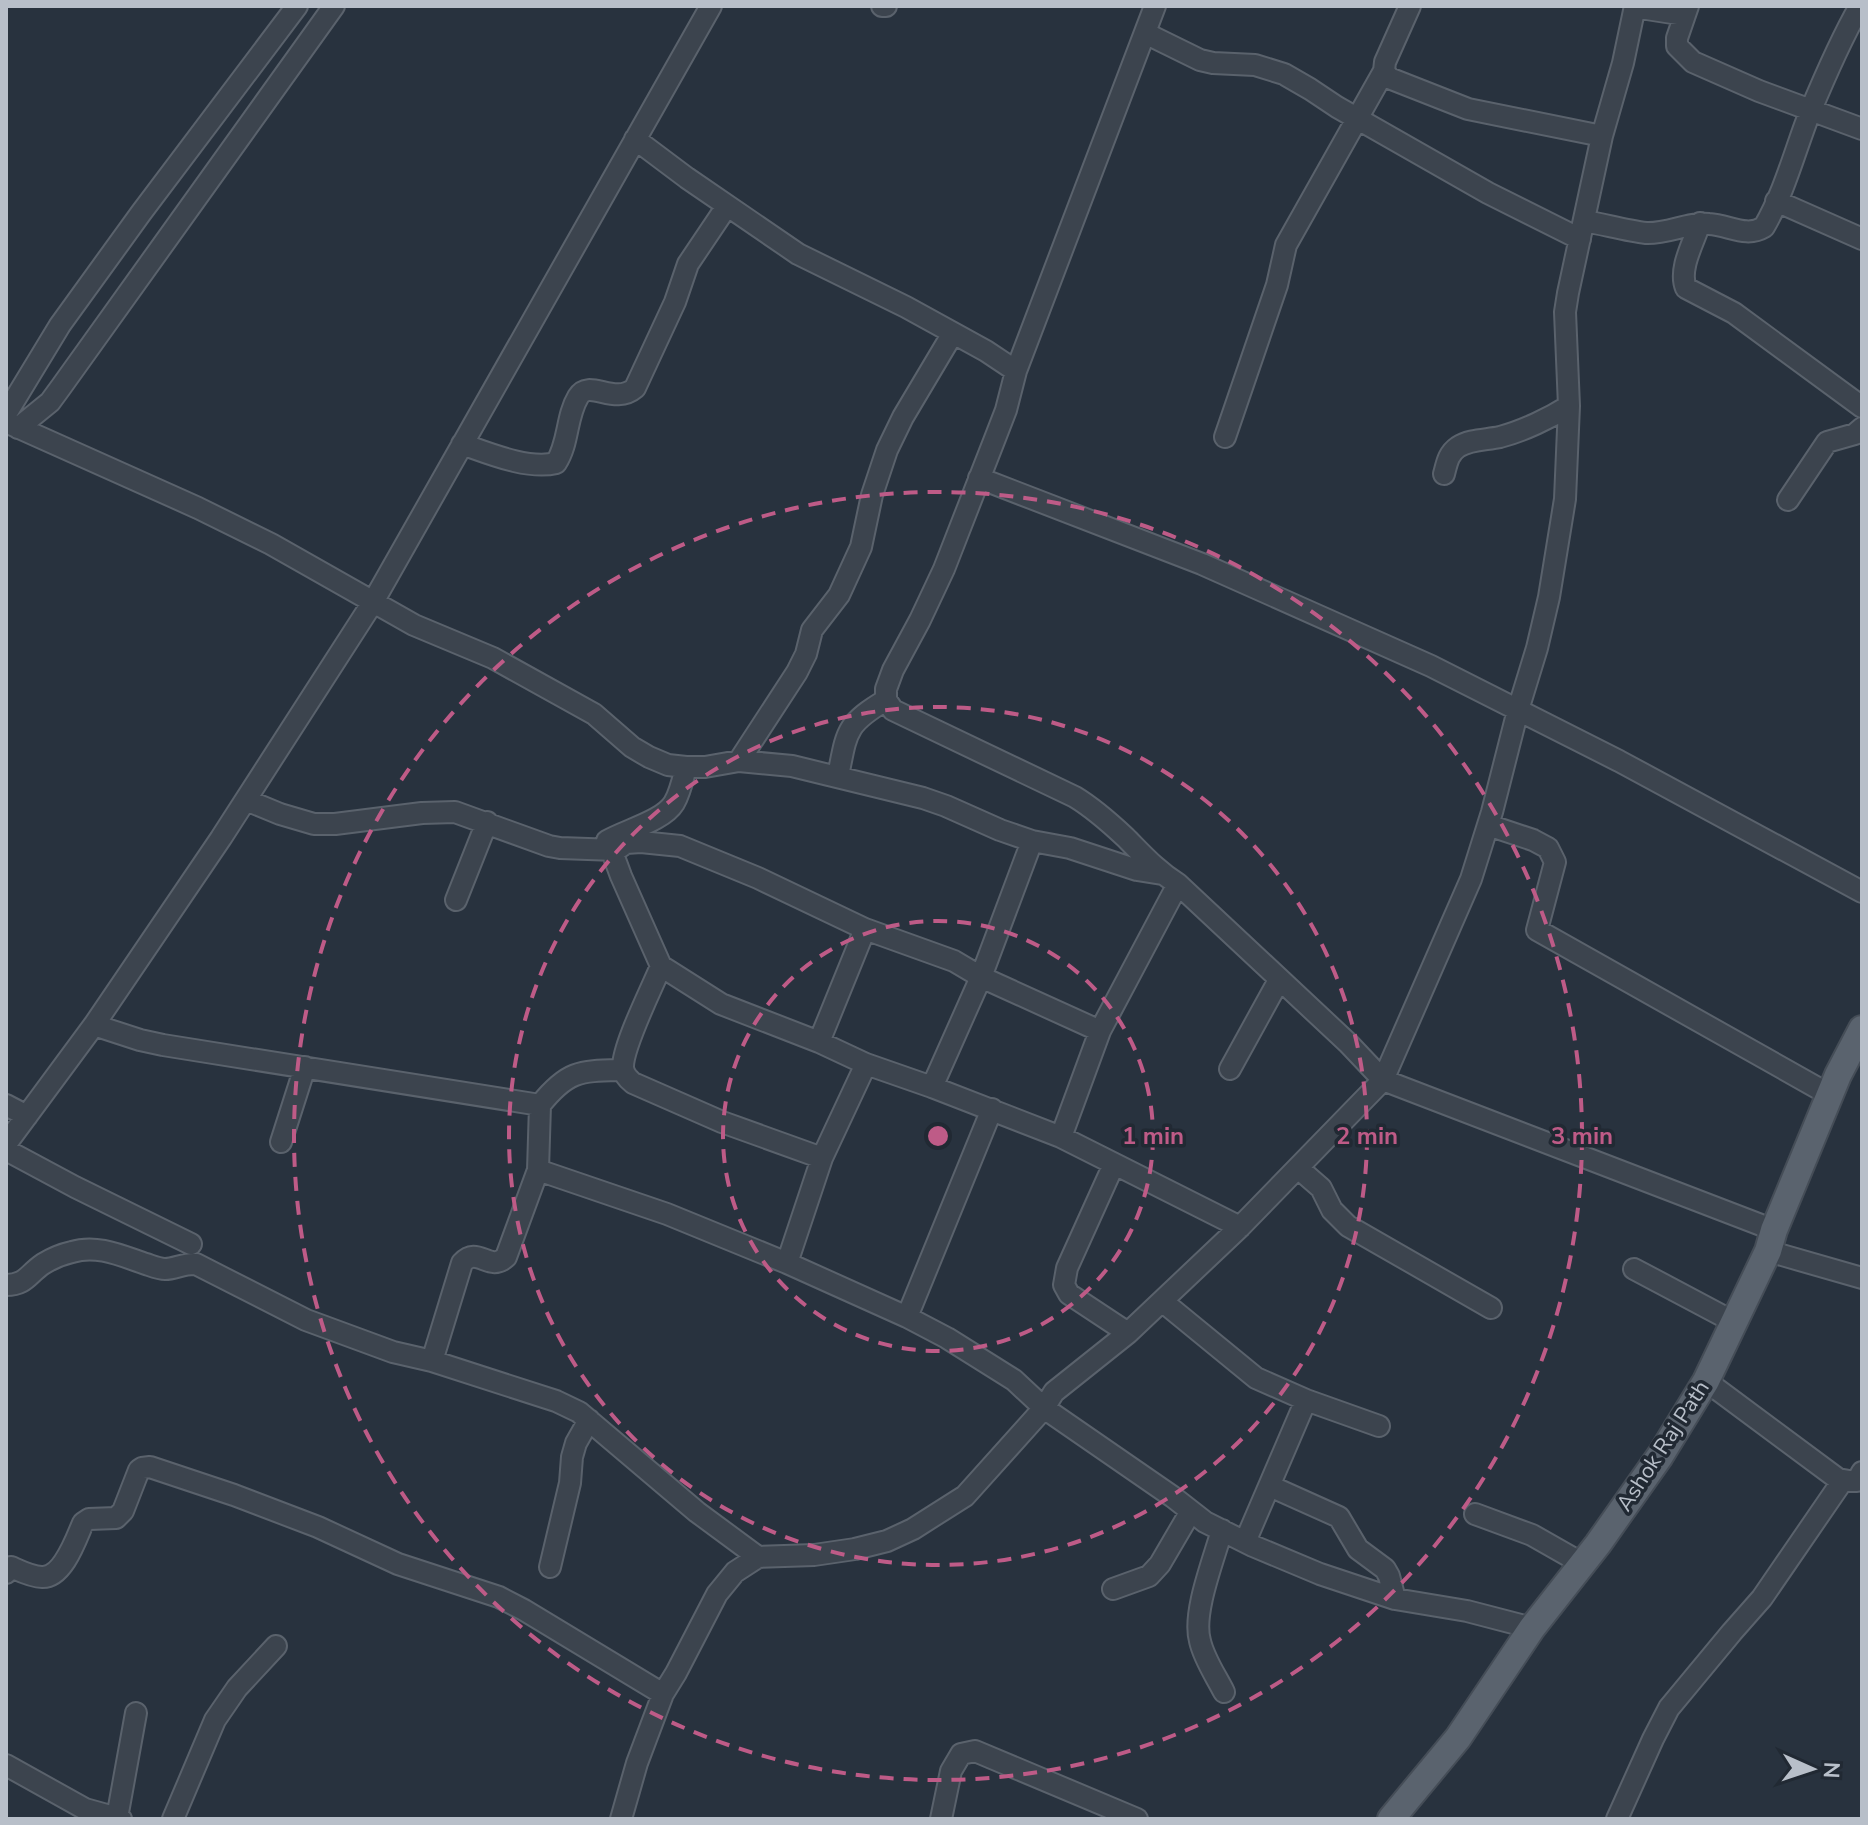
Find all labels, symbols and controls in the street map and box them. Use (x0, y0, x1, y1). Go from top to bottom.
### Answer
text: 1 min (1122, 1120, 1184, 1152)
text: 2 min (1336, 1120, 1398, 1152)
text: 3 min (1551, 1120, 1613, 1152)
centre of rings (924, 1122, 952, 1150)
street label: Ashok Raj Path (1609, 1375, 1717, 1517)
north arrow (1772, 1729, 1852, 1809)
text: N (1816, 1761, 1846, 1779)

